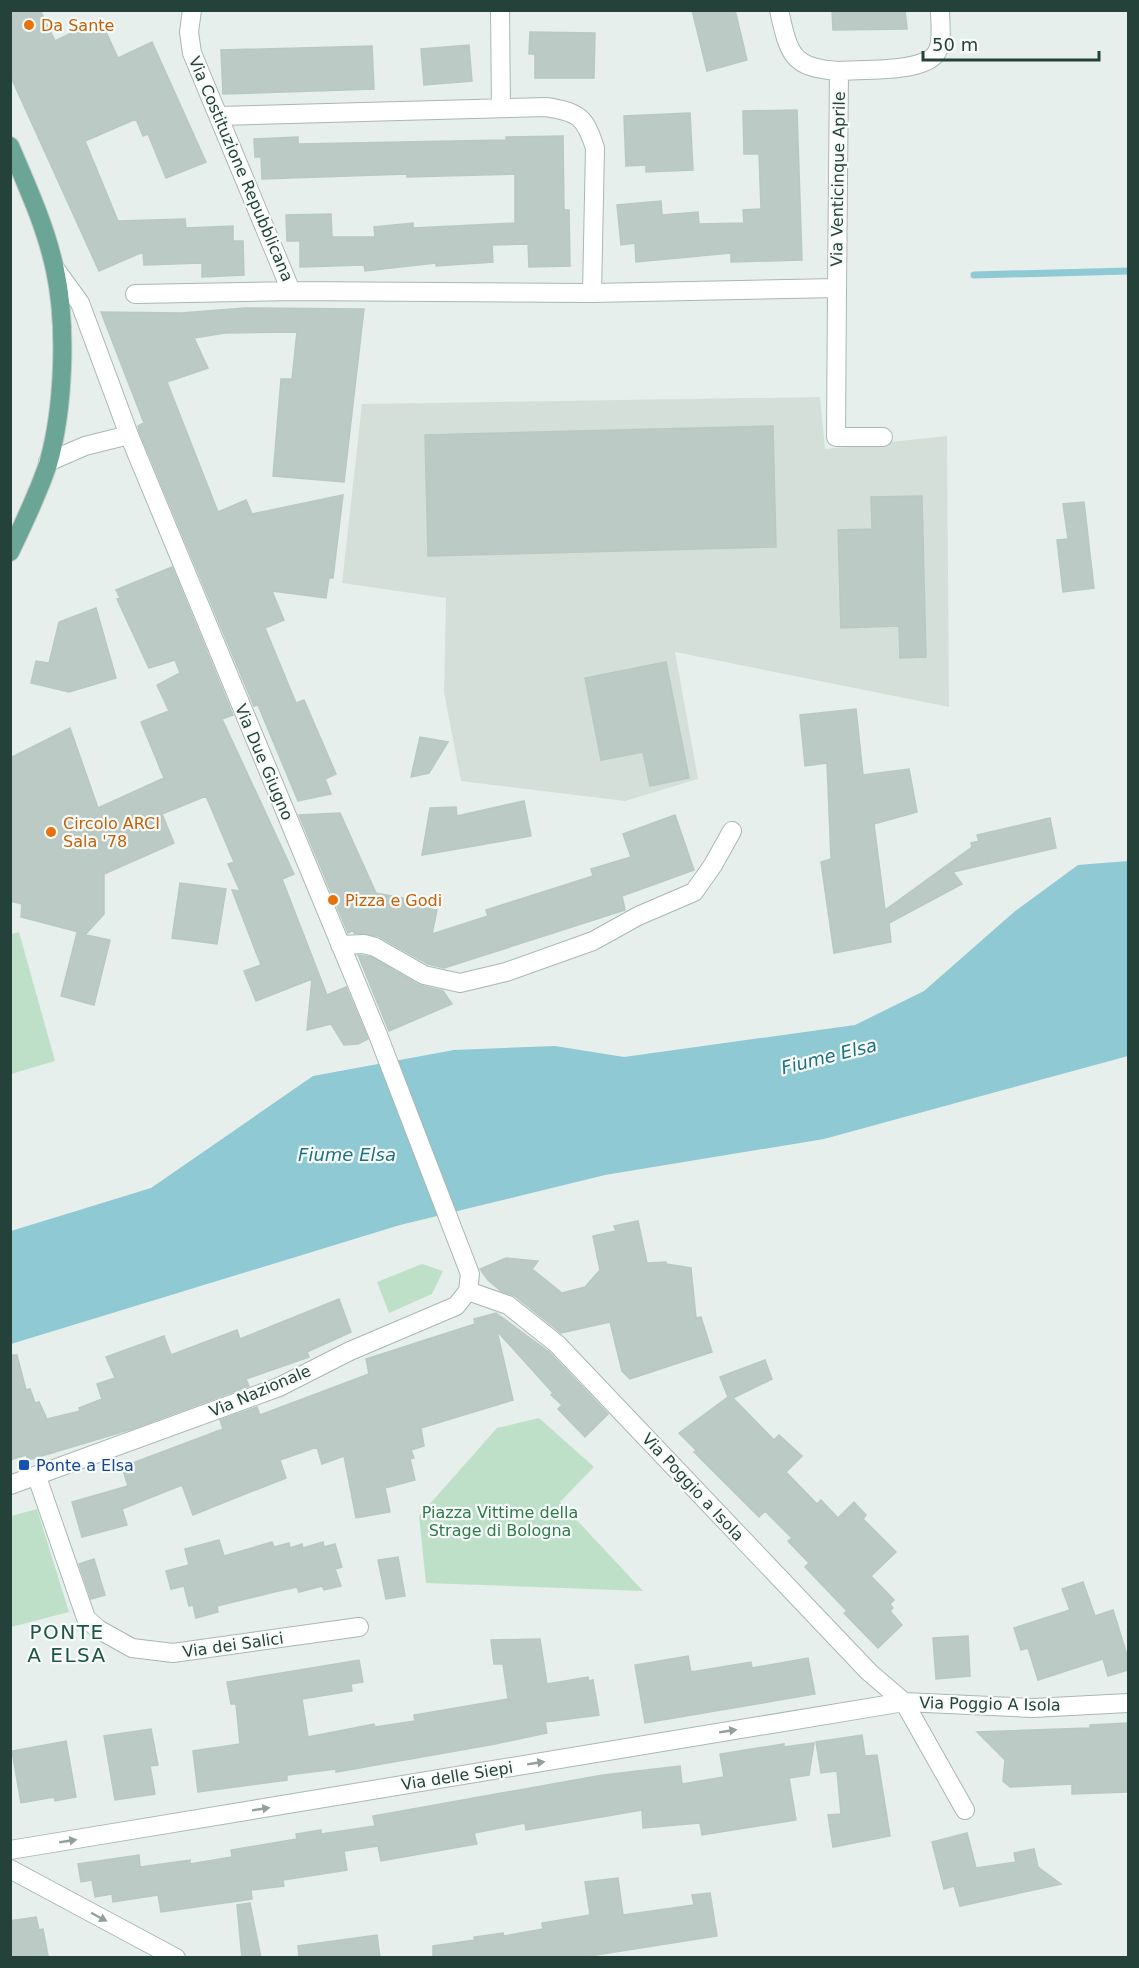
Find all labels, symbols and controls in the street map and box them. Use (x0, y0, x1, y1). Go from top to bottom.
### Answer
place label: Da Sante (41, 16, 114, 35)
marker: Da Sante (22, 18, 36, 32)
scale bar (923, 24, 1098, 62)
text: 50 m (932, 34, 978, 55)
street label: Via Costituzione Repubblicana (185, 54, 297, 284)
street label: Via Venticinque Aprile (827, 91, 849, 267)
street label: Via Due Giugno (231, 701, 297, 823)
place label: Circolo ARCI Sala '78 (63, 814, 160, 851)
marker: Circolo ARCI Sala '78 (44, 825, 58, 839)
place label: Pizza e Godi (345, 891, 442, 910)
marker: Pizza e Godi (326, 893, 340, 907)
water label: Fiume Elsa (779, 1034, 879, 1078)
water label: Fiume Elsa (298, 1144, 396, 1165)
street label: Via Nazionale (206, 1361, 314, 1421)
street label: Via Poggio a Isola (638, 1429, 748, 1545)
place label: Ponte a Elsa (36, 1456, 134, 1475)
marker: Ponte a Elsa (17, 1458, 31, 1472)
park label: Piazza Vittime della Strage di Bologna (422, 1503, 578, 1540)
district label: PONTE A ELSA (27, 1620, 107, 1667)
street label: Via dei Salici (181, 1629, 285, 1661)
street label: Via Poggio A Isola (919, 1693, 1061, 1715)
one-way arrow (719, 1726, 738, 1735)
street label: Via delle Siepi (400, 1758, 514, 1794)
one-way arrow (526, 1758, 545, 1767)
one-way arrow (251, 1804, 270, 1813)
one-way arrow (59, 1836, 78, 1845)
one-way arrow (91, 1912, 108, 1922)

